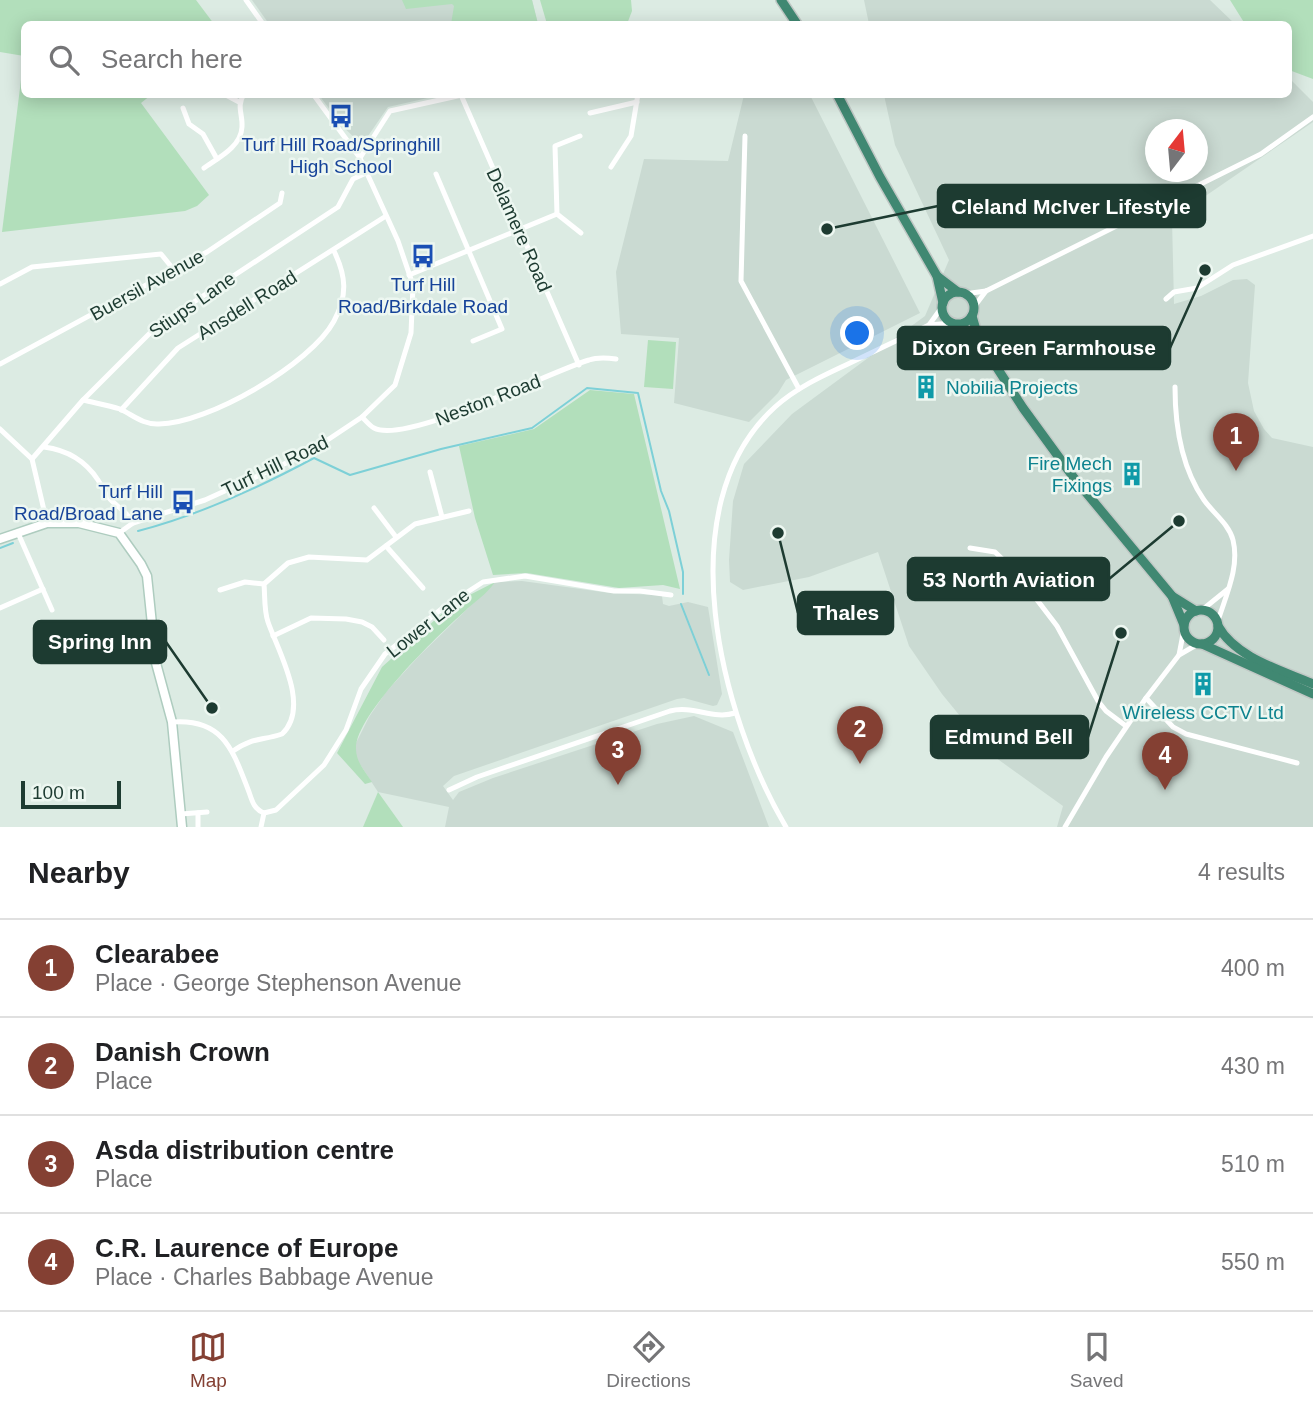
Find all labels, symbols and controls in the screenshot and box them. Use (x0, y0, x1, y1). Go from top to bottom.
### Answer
search box (21, 21, 1292, 98)
icon: search (45, 41, 83, 79)
text: Search here (101, 44, 243, 74)
bus stop icon: Turf Hill Road/Springhill High School (327, 102, 355, 130)
north arrow (1145, 119, 1208, 182)
place label: Turf Hill Road/Springhill High School (242, 134, 440, 177)
street label: Delamere Road (482, 165, 556, 295)
callout: Cleland McIver Lifestyle (938, 185, 1205, 227)
text: Cleland McIver Lifestyle (951, 195, 1191, 218)
bus stop icon: Turf Hill Road/Birkdale Road (409, 242, 437, 270)
street label: Buersil Avenue (87, 245, 207, 325)
street label: Ansdell Road (194, 266, 300, 344)
street label: Stiups Lane (145, 268, 239, 342)
place label: Turf Hill Road/Birkdale Road (338, 274, 508, 317)
your location (840, 316, 874, 350)
callout: Dixon Green Farmhouse (898, 327, 1170, 369)
text: Dixon Green Farmhouse (912, 336, 1156, 359)
street label: Neston Road (432, 370, 544, 430)
building icon: Nobilia Projects (912, 373, 940, 401)
place label: Nobilia Projects (946, 377, 1078, 398)
pin: 1 (1213, 413, 1259, 471)
street label: Turf Hill Road (219, 431, 331, 501)
place label: Fire Mech Fixings (1028, 453, 1112, 496)
building icon: Fire Mech Fixings (1118, 460, 1146, 488)
place label: Turf Hill Road/Broad Lane (14, 481, 163, 524)
bus stop icon: Turf Hill Road/Broad Lane (169, 488, 197, 516)
callout: 53 North Aviation (908, 558, 1109, 600)
text: 53 North Aviation (923, 568, 1095, 591)
street label: Lower Lane (382, 584, 474, 662)
callout: Thales (798, 592, 893, 634)
text: Thales (813, 601, 879, 624)
callout: Spring Inn (34, 621, 166, 663)
text: Spring Inn (48, 630, 152, 653)
building icon: Wireless CCTV Ltd (1189, 670, 1217, 698)
place label: Wireless CCTV Ltd (1122, 702, 1284, 723)
pin: 2 (837, 706, 883, 764)
callout: Edmund Bell (931, 716, 1088, 758)
text: Edmund Bell (945, 725, 1073, 748)
pin: 3 (595, 727, 641, 785)
pin: 4 (1142, 732, 1188, 790)
scale bar (21, 778, 121, 810)
text: 100 m (32, 782, 85, 803)
text: Nearby (28, 856, 130, 889)
text: 4 results (1198, 859, 1285, 885)
text: Clearabee (95, 939, 219, 969)
text: 1 (45, 955, 57, 981)
text: 400 m (1221, 955, 1285, 981)
text: Place · George Stephenson Avenue (95, 970, 462, 996)
text: Danish Crown (95, 1037, 270, 1067)
text: 2 (45, 1053, 57, 1079)
text: 430 m (1221, 1053, 1285, 1079)
text: Place (95, 1068, 153, 1094)
text: Asda distribution centre (95, 1135, 394, 1165)
text: 3 (45, 1151, 57, 1177)
text: 510 m (1221, 1151, 1285, 1177)
text: Place (95, 1166, 153, 1192)
text: C.R. Laurence of Europe (95, 1233, 398, 1263)
text: 4 (45, 1249, 57, 1275)
text: 550 m (1221, 1249, 1285, 1275)
text: Place · Charles Babbage Avenue (95, 1264, 433, 1290)
tab: Map (189, 1328, 227, 1392)
tab: Directions (606, 1328, 691, 1392)
tab: Saved (1070, 1328, 1124, 1392)

